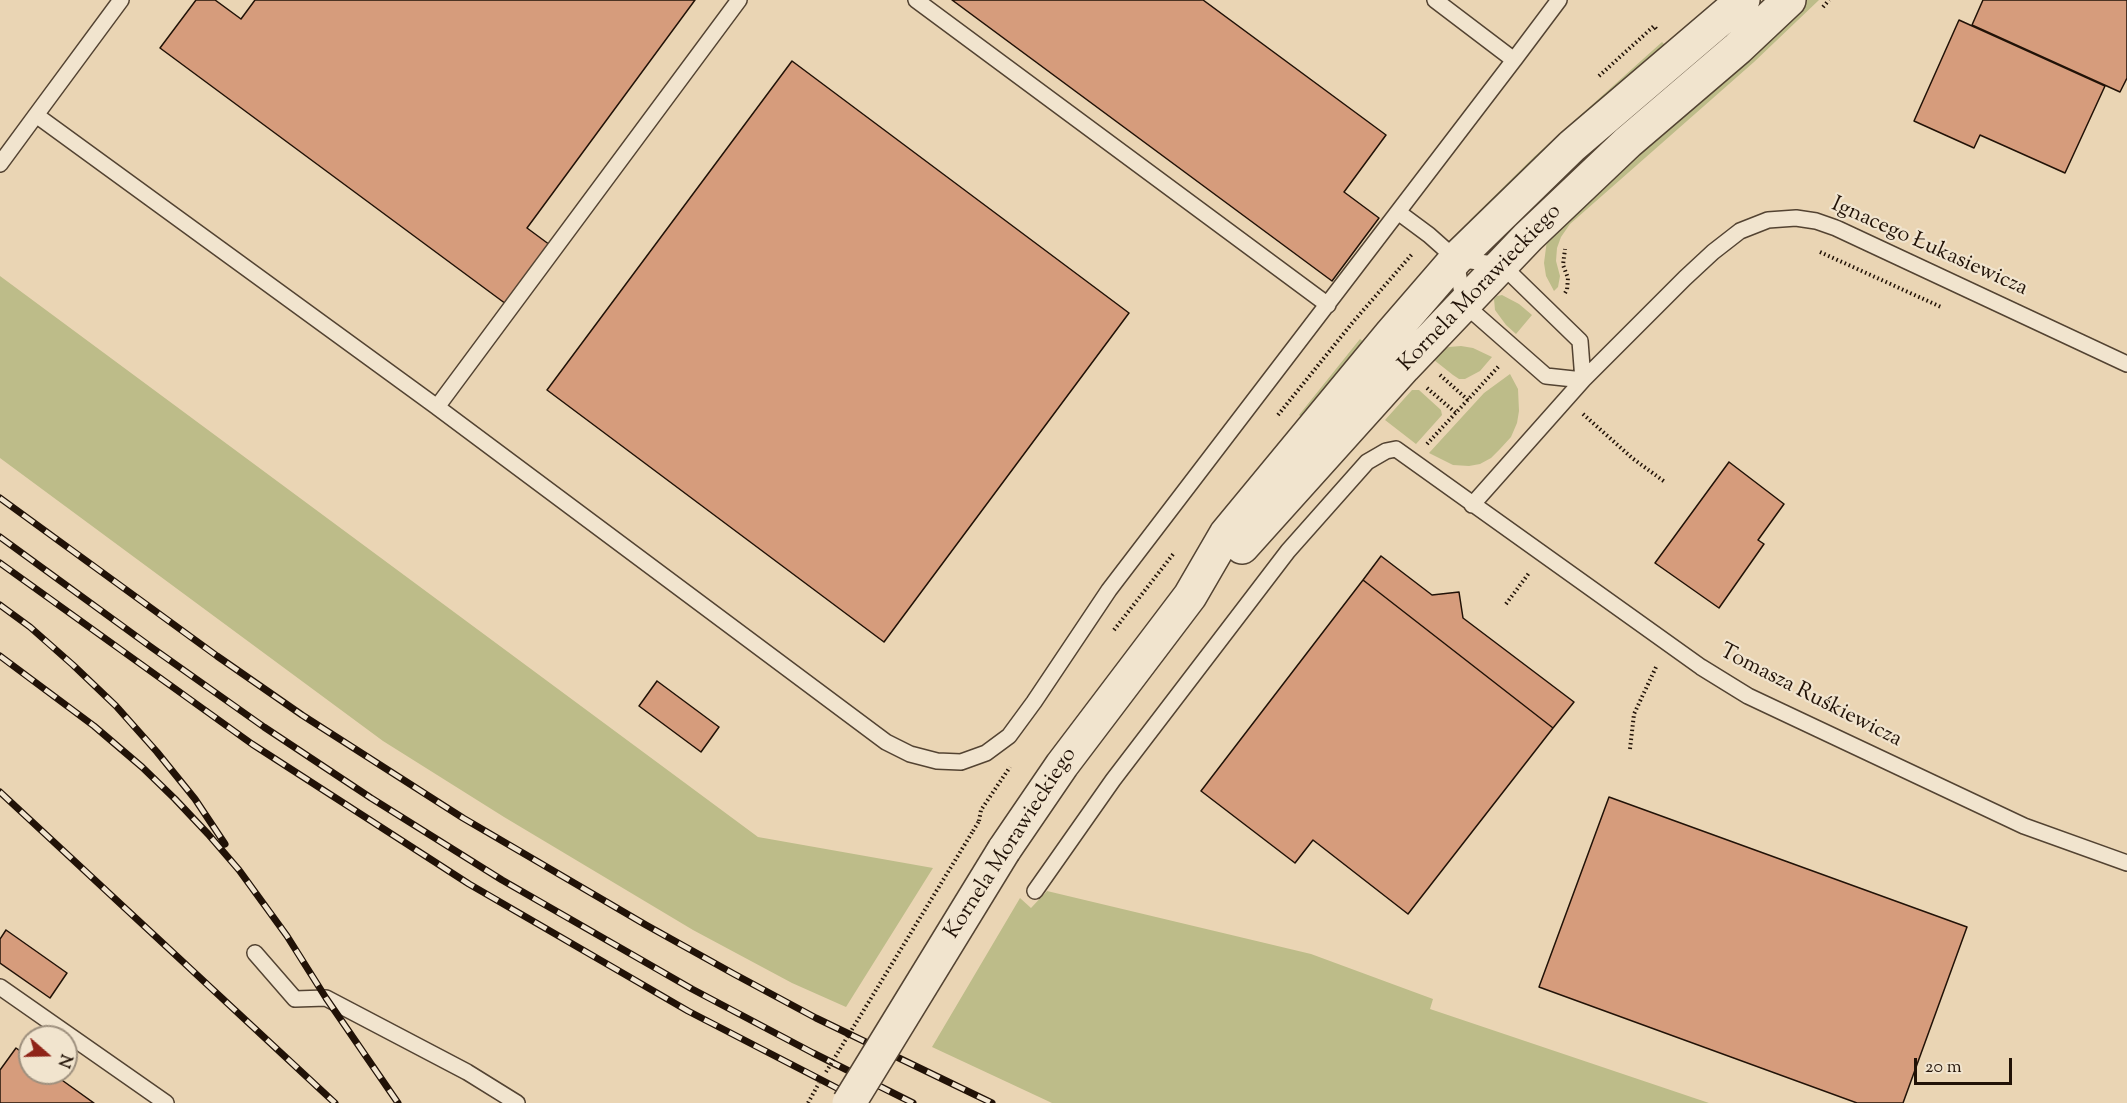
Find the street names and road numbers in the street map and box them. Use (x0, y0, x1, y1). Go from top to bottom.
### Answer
street label: Ignacego Łukasiewicza (1827, 193, 2031, 303)
street label: Kornela Morawieckiego (1394, 200, 1568, 378)
street label: Tomasza Ruśkiewicza (1714, 640, 1906, 754)
street label: Kornela Morawieckiego (940, 743, 1084, 945)

